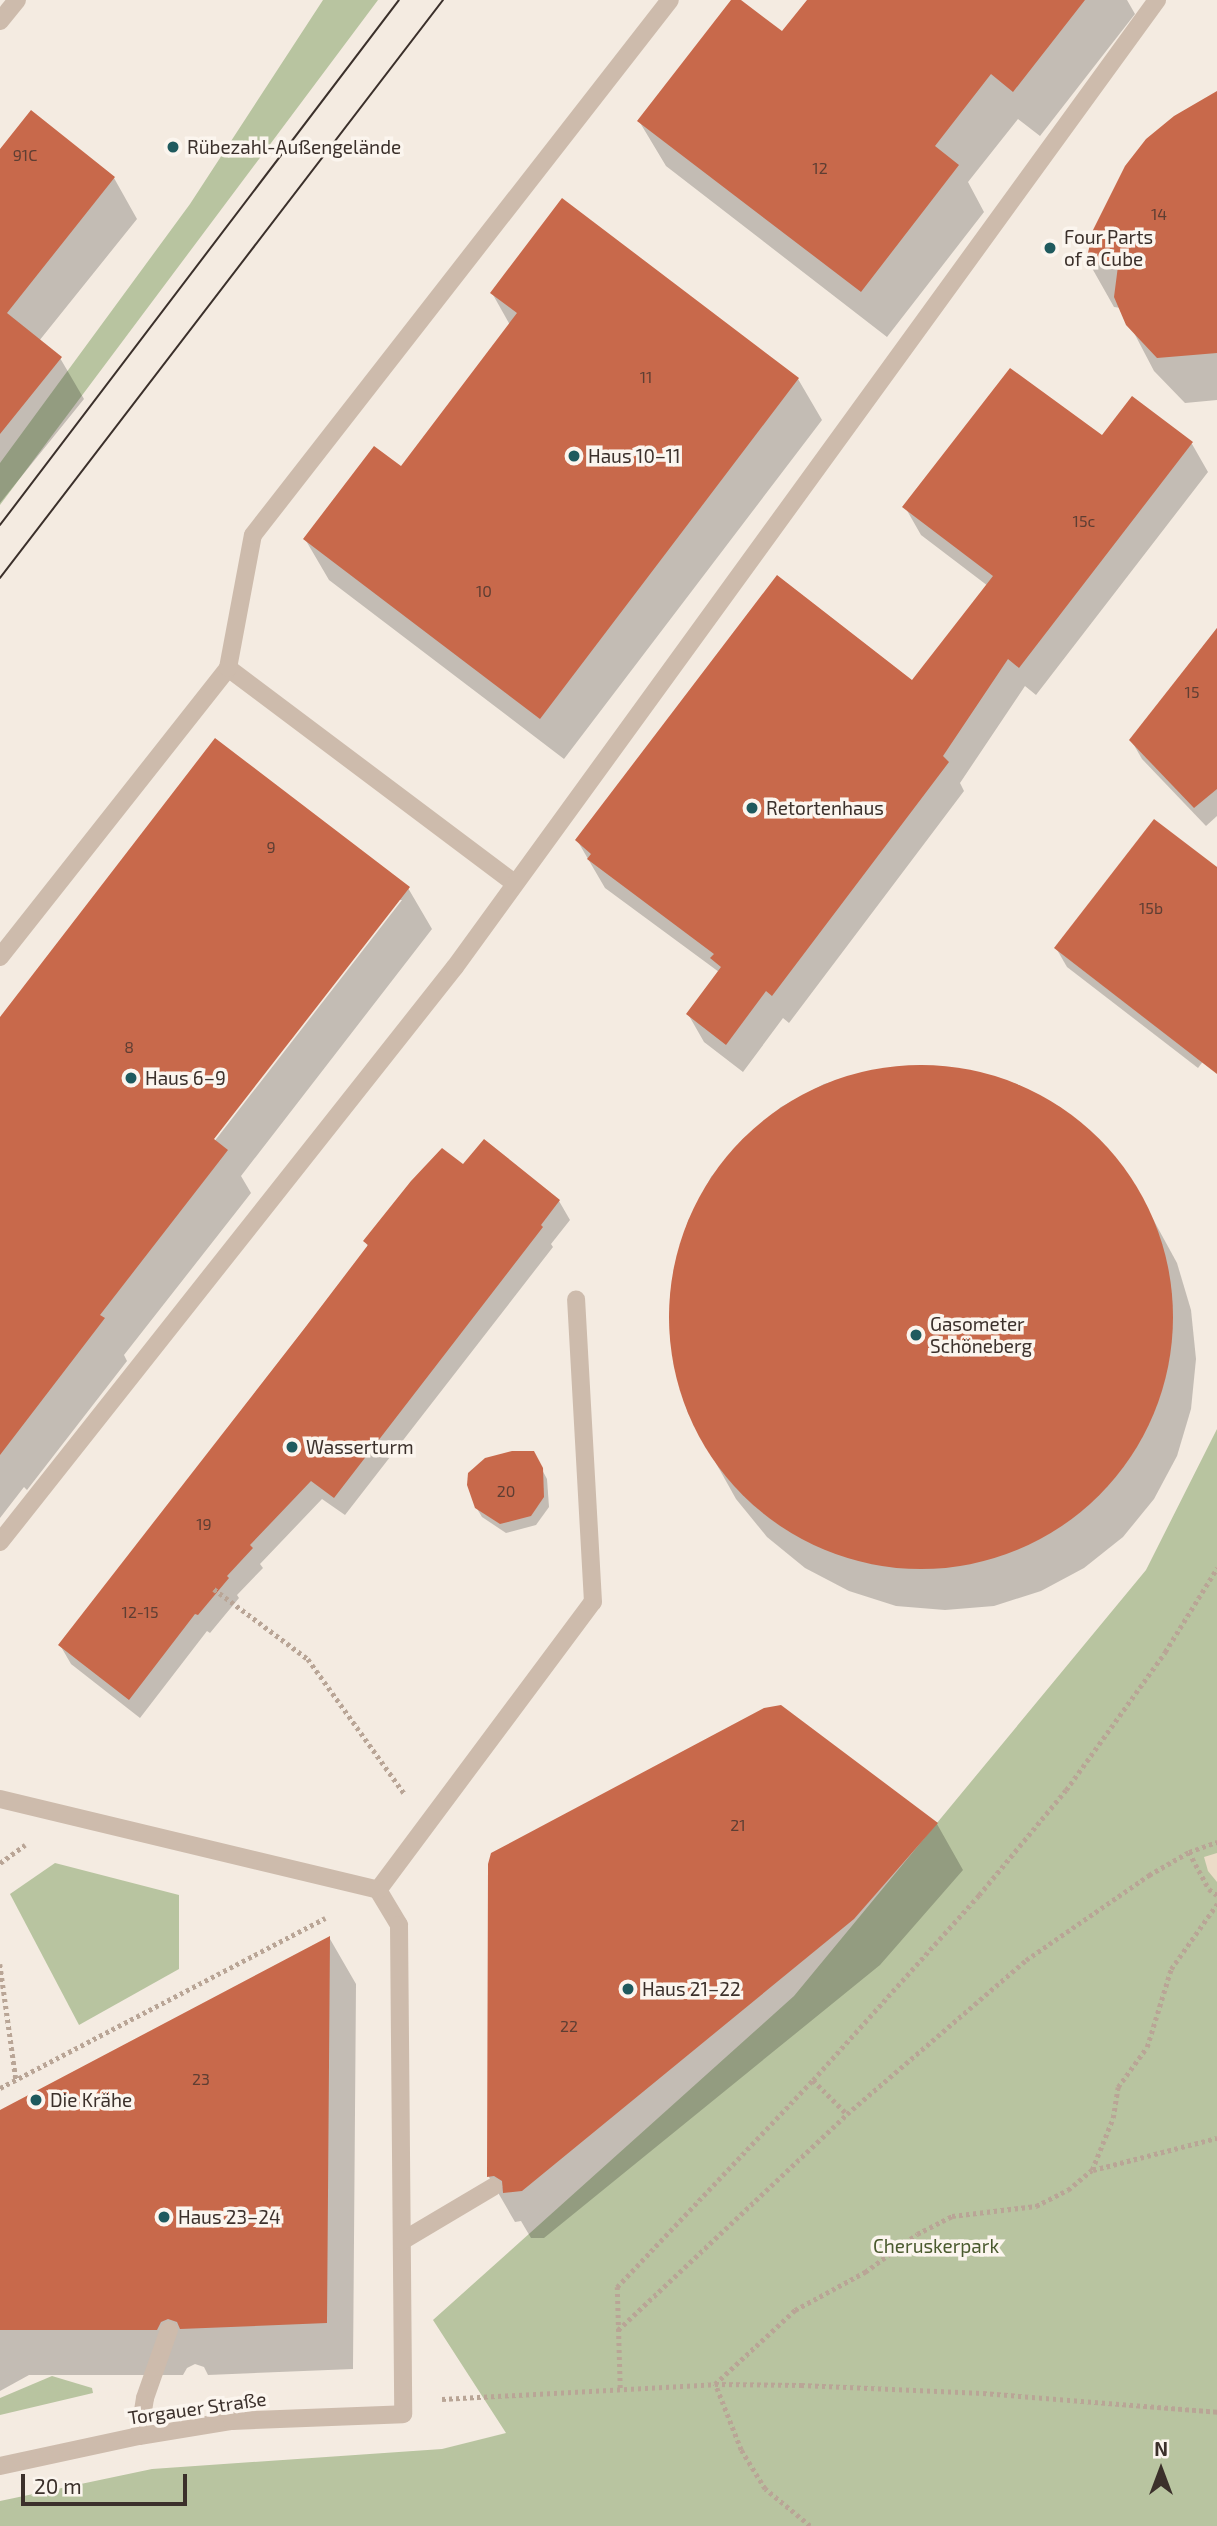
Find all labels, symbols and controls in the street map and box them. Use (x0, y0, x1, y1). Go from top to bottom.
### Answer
place label: Rübezahl-Außengelände (187, 136, 401, 158)
marker: Rübezahl-Außengelände (165, 139, 181, 155)
house number: 91C (13, 145, 37, 165)
house number: 12 (812, 158, 828, 178)
house number: 14 (1151, 204, 1167, 224)
place label: Four Parts of a Cube (1064, 226, 1153, 270)
marker: Four Parts of a Cube (1042, 240, 1058, 256)
house number: 11 (640, 367, 652, 387)
place label: Haus 10–11 (588, 445, 681, 467)
marker: Haus 10–11 (566, 448, 582, 464)
house number: 15c (1073, 511, 1095, 531)
house number: 10 (476, 581, 492, 601)
house number: 15 (1185, 682, 1199, 702)
place label: Retortenhaus (766, 797, 884, 819)
marker: Retortenhaus (744, 800, 760, 816)
house number: 9 (266, 837, 276, 857)
house number: 15b (1139, 898, 1163, 918)
house number: 8 (124, 1037, 134, 1057)
place label: Haus 6–9 (145, 1067, 226, 1089)
marker: Haus 6–9 (123, 1070, 139, 1086)
place label: Gasometer Schöneberg (930, 1313, 1032, 1357)
marker: Gasometer Schöneberg (908, 1327, 924, 1343)
place label: Wasserturm (306, 1436, 414, 1458)
marker: Wasserturm (284, 1439, 300, 1455)
house number: 20 (497, 1481, 515, 1501)
house number: 19 (196, 1514, 212, 1534)
house number: 12-15 (122, 1602, 158, 1622)
house number: 21 (730, 1815, 746, 1835)
place label: Haus 21–22 (642, 1978, 741, 2000)
marker: Haus 21–22 (620, 1981, 636, 1997)
house number: 22 (560, 2016, 578, 2036)
house number: 23 (192, 2069, 210, 2089)
place label: Die Krähe (50, 2089, 132, 2111)
marker: Die Krähe (28, 2092, 44, 2108)
place label: Haus 23–24 (178, 2206, 281, 2228)
marker: Haus 23–24 (156, 2209, 172, 2225)
park label: Cheruskerpark (873, 2235, 999, 2257)
street label: Torgauer Straße (126, 2387, 268, 2429)
north arrow (1126, 2435, 1196, 2505)
text: N (1154, 2437, 1168, 2460)
scale bar (24, 2460, 191, 2504)
text: 20 m (34, 2473, 82, 2498)

